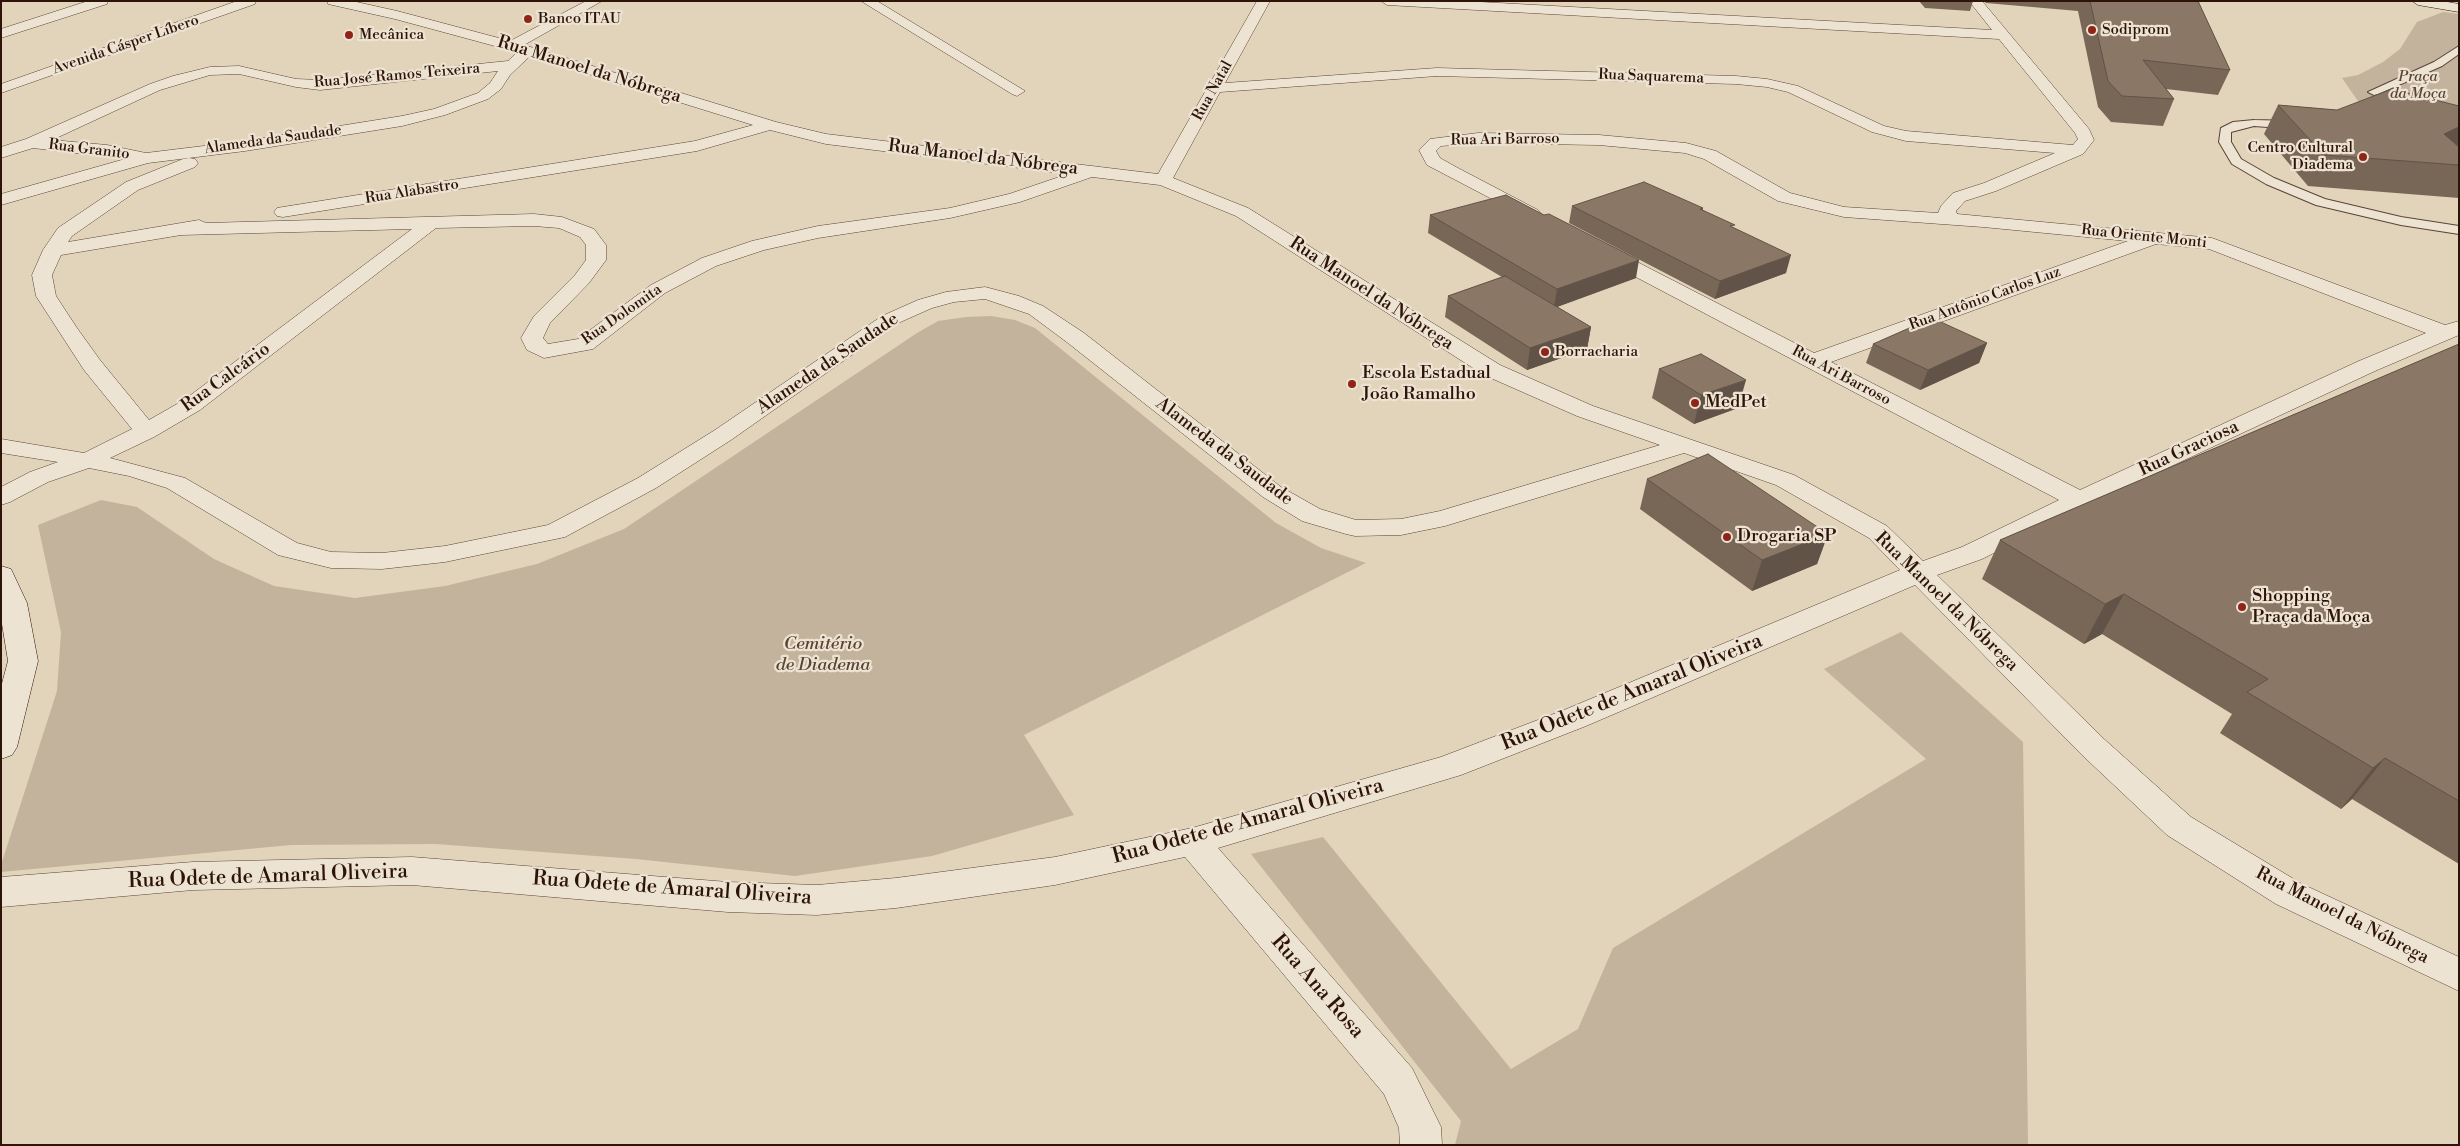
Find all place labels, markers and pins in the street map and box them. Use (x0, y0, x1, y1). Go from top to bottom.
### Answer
place label: Banco ITAU (538, 10, 621, 28)
marker: Banco ITAU (522, 13, 534, 25)
place label: Sodiprom (2102, 21, 2169, 39)
marker: Sodiprom (2086, 24, 2098, 36)
place label: Mecânica (359, 26, 424, 44)
marker: Mecânica (343, 29, 355, 41)
place label: Centro Cultural Diadema (2247, 139, 2353, 174)
marker: Centro Cultural Diadema (2357, 151, 2369, 163)
place label: Borracharia (1555, 343, 1638, 361)
marker: Borracharia (1539, 346, 1551, 358)
place label: Escola Estadual João Ramalho (1362, 363, 1491, 406)
marker: Escola Estadual João Ramalho (1346, 378, 1358, 390)
place label: MedPet (1705, 392, 1767, 414)
marker: MedPet (1689, 397, 1701, 409)
place label: Drogaria SP (1737, 526, 1837, 548)
marker: Drogaria SP (1721, 531, 1733, 543)
place label: Shopping Praça da Moça (2252, 586, 2370, 628)
marker: Shopping Praça da Moça (2236, 601, 2248, 613)

